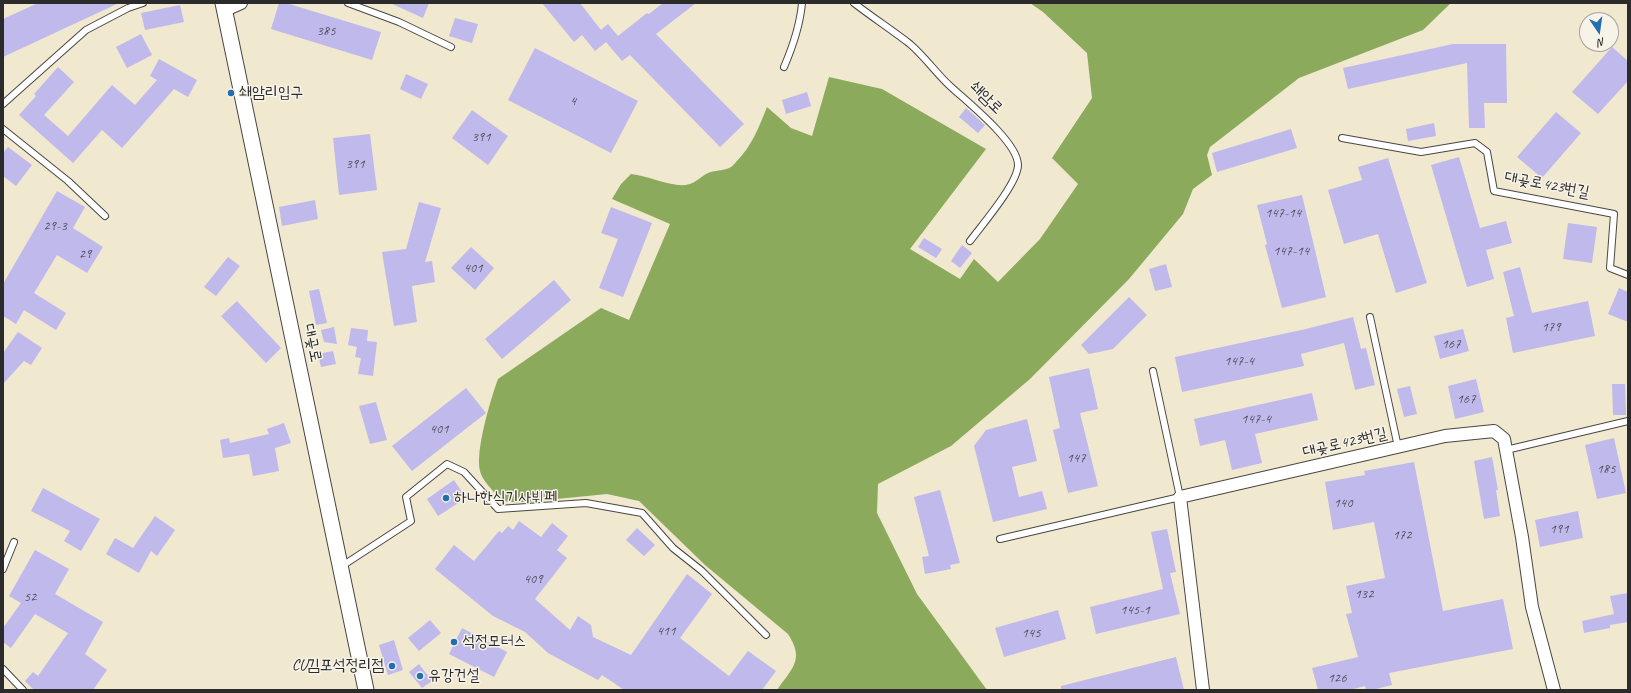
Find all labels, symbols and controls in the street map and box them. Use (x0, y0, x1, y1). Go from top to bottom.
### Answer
north arrow (1579, 12, 1619, 52)
house number: 385 (317, 23, 335, 39)
text: N (1597, 35, 1606, 50)
street label: 쇄암로 (965, 78, 1007, 118)
place label: 쇄암리입구 (239, 83, 303, 103)
marker: 쇄암리입구 (226, 88, 236, 98)
house number: 4 (570, 93, 576, 109)
house number: 391 (472, 129, 490, 145)
house number: 391 (346, 156, 364, 172)
street label: 대곶로423번길 (1503, 167, 1591, 203)
house number: 147-14 (1265, 205, 1301, 221)
house number: 29-3 (43, 218, 67, 234)
house number: 147-14 (1273, 243, 1309, 259)
house number: 29 (79, 246, 91, 262)
house number: 401 (464, 260, 482, 276)
house number: 179 (1542, 319, 1560, 335)
street label: 대곶로 (299, 322, 325, 364)
house number: 167 (1442, 336, 1460, 352)
house number: 147-4 (1224, 353, 1254, 369)
house number: 167 (1457, 391, 1475, 407)
house number: 147-4 (1241, 411, 1271, 427)
house number: 401 (430, 421, 448, 437)
street label: 대곶로423번길 (1301, 424, 1389, 462)
house number: 147 (1067, 450, 1085, 466)
house number: 185 (1597, 461, 1615, 477)
place label: 하나한식기사뷔페 (454, 488, 557, 508)
marker: 하나한식기사뷔페 (441, 493, 451, 503)
house number: 140 (1334, 495, 1352, 511)
house number: 191 (1550, 521, 1568, 537)
house number: 172 (1393, 527, 1411, 543)
house number: 409 (524, 571, 542, 587)
house number: 132 (1355, 586, 1373, 602)
house number: 52 (24, 589, 36, 605)
house number: 145-1 (1120, 602, 1150, 618)
house number: 411 (657, 623, 675, 639)
house number: 145 (1022, 625, 1040, 641)
place label: 석정모터스 (462, 632, 526, 652)
marker: 석정모터스 (449, 637, 459, 647)
place label: CU김포석정리점 (292, 656, 384, 676)
marker: CU김포석정리점 (387, 661, 397, 671)
place label: 유강건설 (428, 666, 480, 686)
house number: 126 (1328, 670, 1346, 686)
marker: 유강건설 (415, 671, 425, 681)

